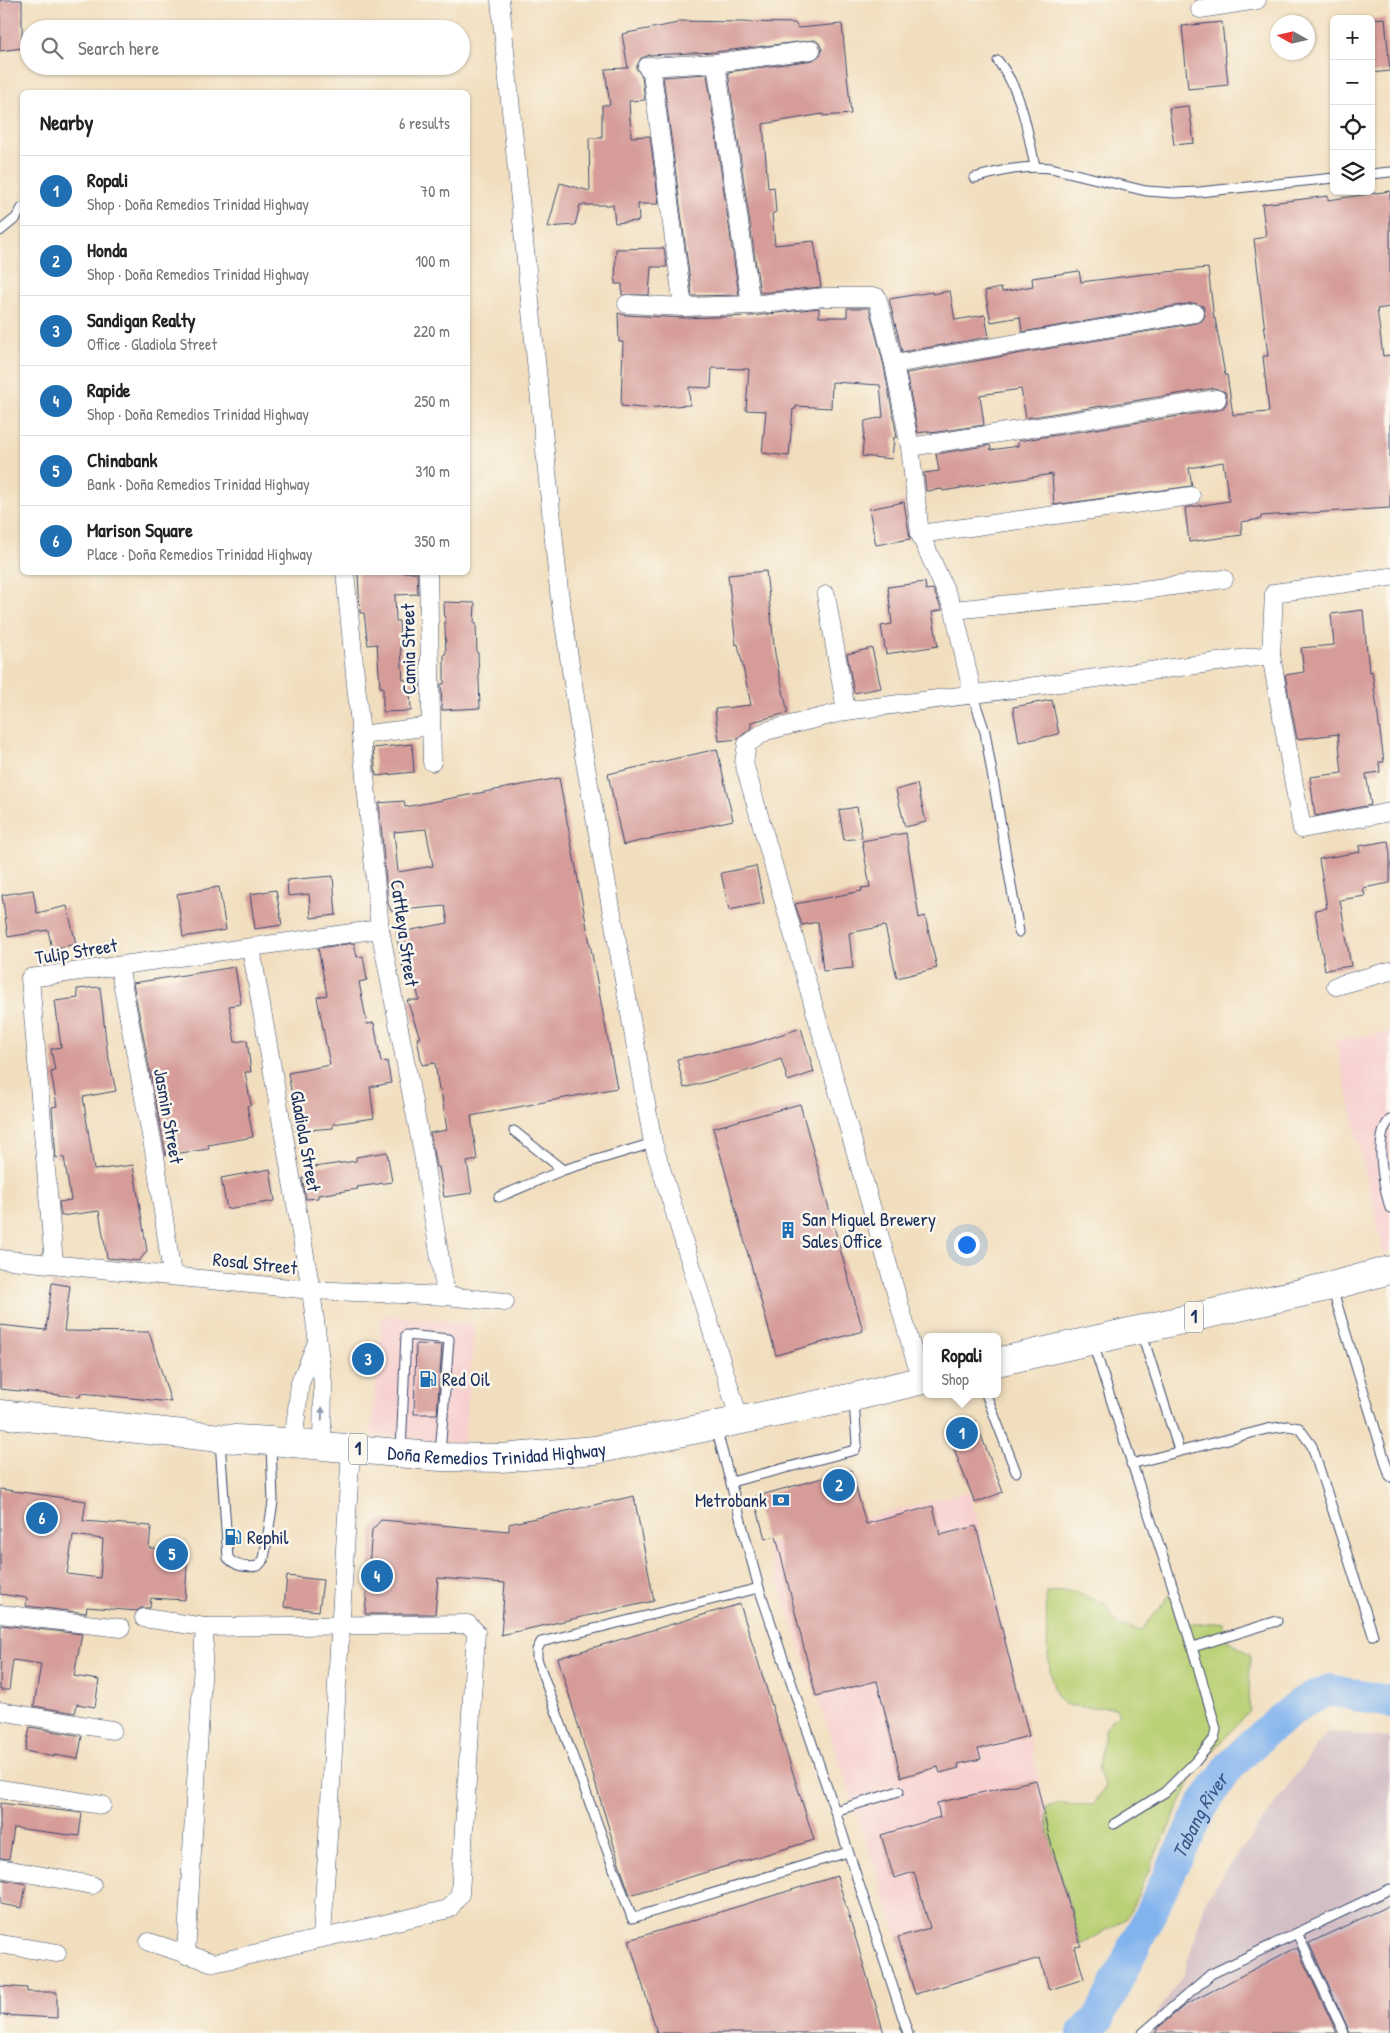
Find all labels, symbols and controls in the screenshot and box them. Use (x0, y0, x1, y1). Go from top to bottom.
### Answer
north arrow (1270, 15, 1315, 60)
map controls (1330, 15, 1375, 195)
button: + (1330, 15, 1375, 60)
search box (20, 20, 470, 75)
icon: search (38, 34, 66, 62)
text: Search here (78, 35, 159, 61)
button: − (1330, 60, 1375, 105)
button: locate (1330, 105, 1375, 150)
text: Nearby (40, 108, 93, 137)
text: 6 results (399, 112, 450, 134)
button: layers (1330, 150, 1375, 195)
text: Ropali (87, 167, 128, 193)
text: 1 (53, 180, 59, 202)
text: 70 m (420, 180, 450, 202)
text: Shop · Doña Remedios Trinidad Highway (87, 193, 309, 215)
text: Honda (87, 237, 127, 263)
text: 2 (52, 250, 60, 272)
text: 100 m (415, 250, 450, 272)
text: Shop · Doña Remedios Trinidad Highway (87, 263, 309, 285)
text: Sandigan Realty (87, 307, 196, 333)
text: 3 (52, 320, 60, 342)
text: 220 m (413, 320, 450, 342)
text: Office · Gladiola Street (87, 333, 217, 355)
text: Rapide (87, 377, 130, 403)
text: 4 (53, 390, 59, 412)
text: 250 m (414, 390, 450, 412)
text: Shop · Doña Remedios Trinidad Highway (87, 403, 309, 425)
text: Chinabank (87, 447, 157, 473)
text: 5 (53, 460, 59, 482)
text: 310 m (415, 460, 450, 482)
text: Bank · Doña Remedios Trinidad Highway (87, 473, 310, 495)
text: Marison Square (87, 517, 193, 543)
text: 6 (53, 530, 59, 552)
text: 350 m (414, 530, 450, 552)
text: Place · Doña Remedios Trinidad Highway (87, 543, 312, 565)
street label: Camia Street (394, 603, 422, 695)
street label: Cattleya Street (385, 878, 425, 989)
street label: Tulip Street (33, 932, 119, 970)
street label: Jasmin Street (148, 1066, 190, 1166)
street label: Gladiola Street (284, 1088, 328, 1194)
place label: San Miguel Brewery Sales Office (802, 1206, 936, 1254)
building icon: San Miguel Brewery Sales Office (778, 1220, 798, 1240)
your location (954, 1232, 980, 1258)
street label: Rosal Street (212, 1246, 299, 1280)
road number: 1 (1185, 1301, 1203, 1332)
popup (923, 1333, 1001, 1398)
pin: 3 (352, 1340, 384, 1378)
text: Ropali (941, 1342, 983, 1368)
place label: Red Oil (442, 1366, 491, 1392)
text: Shop (941, 1368, 969, 1390)
fuel station icon: Red Oil (418, 1369, 438, 1389)
one-way arrow (319, 1406, 327, 1422)
pin: 1 (946, 1414, 978, 1452)
road number: 1 (349, 1434, 367, 1465)
street label: Doña Remedios Trinidad Highway (386, 1435, 608, 1471)
pin: 2 (823, 1466, 855, 1504)
place label: Metrobank (695, 1487, 767, 1513)
bank icon: Metrobank (771, 1490, 791, 1510)
pin: 6 (26, 1499, 58, 1537)
place label: Rephil (247, 1524, 290, 1550)
fuel station icon: Rephil (223, 1527, 243, 1547)
pin: 5 (156, 1535, 188, 1573)
pin: 4 (361, 1557, 393, 1595)
water label: Tabang River (1165, 1766, 1235, 1862)

